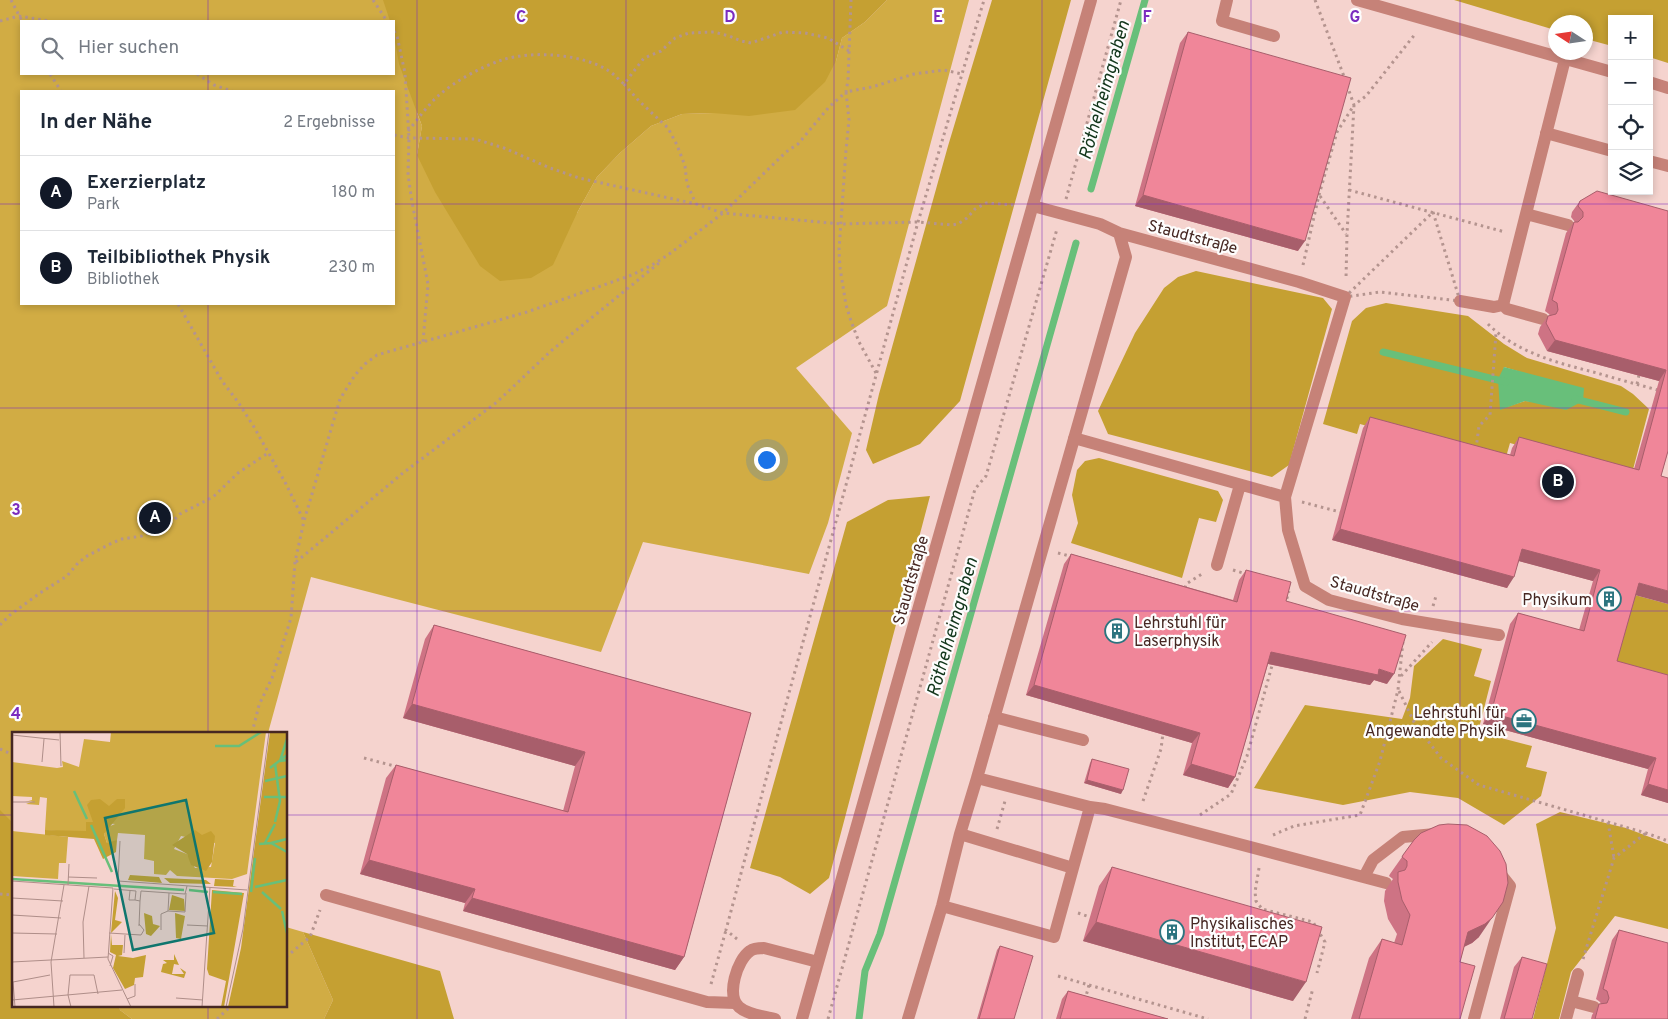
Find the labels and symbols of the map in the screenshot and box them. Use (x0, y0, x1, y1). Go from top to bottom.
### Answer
text: C (516, 8, 526, 28)
text: D (724, 8, 736, 28)
text: E (933, 8, 943, 28)
text: F (1142, 8, 1152, 28)
text: G (1350, 8, 1360, 28)
north arrow (1548, 15, 1593, 60)
water label: Röthelheimgraben (1075, 18, 1136, 163)
street label: Staudtstraße (1145, 216, 1240, 260)
your location (754, 447, 780, 473)
pin: B (1542, 463, 1574, 501)
pin: A (139, 499, 171, 537)
text: 3 (11, 501, 21, 521)
street label: Staudtstraße (890, 534, 934, 628)
water label: Röthelheimgraben (923, 555, 984, 700)
street label: Staudtstraße (1327, 573, 1421, 617)
building icon: Physikum (1596, 586, 1622, 612)
place label: Physikum (1522, 591, 1592, 611)
place label: Lehrstuhl für Laserphysik (1134, 614, 1226, 652)
building icon: Lehrstuhl für Laserphysik (1104, 618, 1130, 644)
place label: Lehrstuhl für Angewandte Physik (1365, 704, 1506, 742)
text: 4 (11, 705, 21, 725)
office icon: Lehrstuhl für Angewandte Physik (1511, 708, 1537, 734)
inset map (12, 732, 288, 1006)
place label: Physikalisches Institut, ECAP (1190, 915, 1294, 953)
building icon: Physikalisches Institut, ECAP (1159, 919, 1185, 945)

